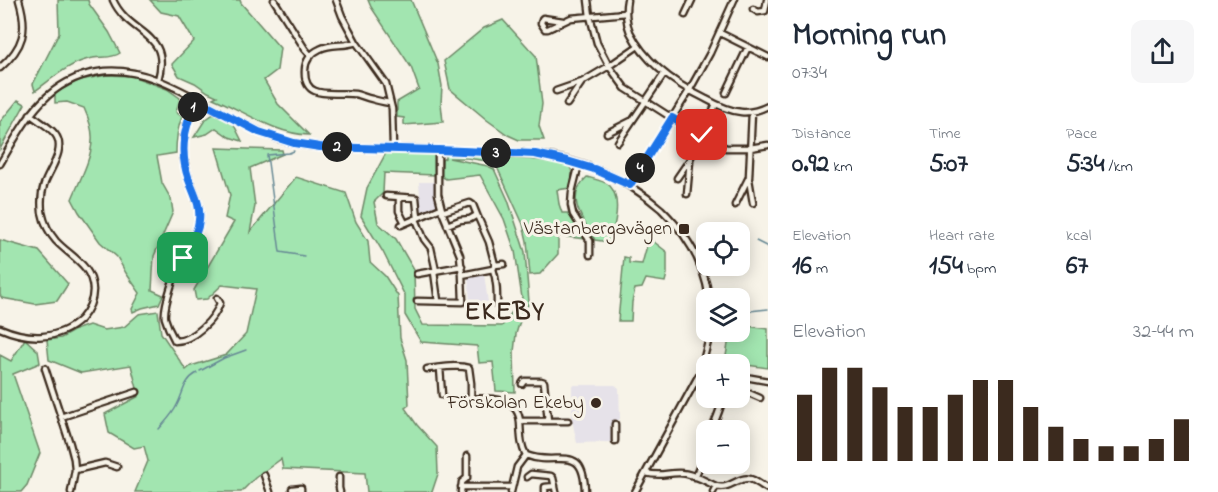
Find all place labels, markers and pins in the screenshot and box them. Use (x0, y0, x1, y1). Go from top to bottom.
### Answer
pin: 1 (178, 92, 208, 122)
pin (676, 109, 727, 160)
pin: 2 (322, 132, 352, 162)
pin: 3 (481, 138, 511, 168)
pin: 4 (625, 153, 655, 183)
place label: Västanbergavägen (523, 215, 672, 245)
marker: Västanbergavägen (677, 222, 691, 236)
pin (157, 232, 208, 283)
place label: Förskolan Ekeby (446, 389, 584, 418)
marker: Förskolan Ekeby (589, 396, 603, 410)

